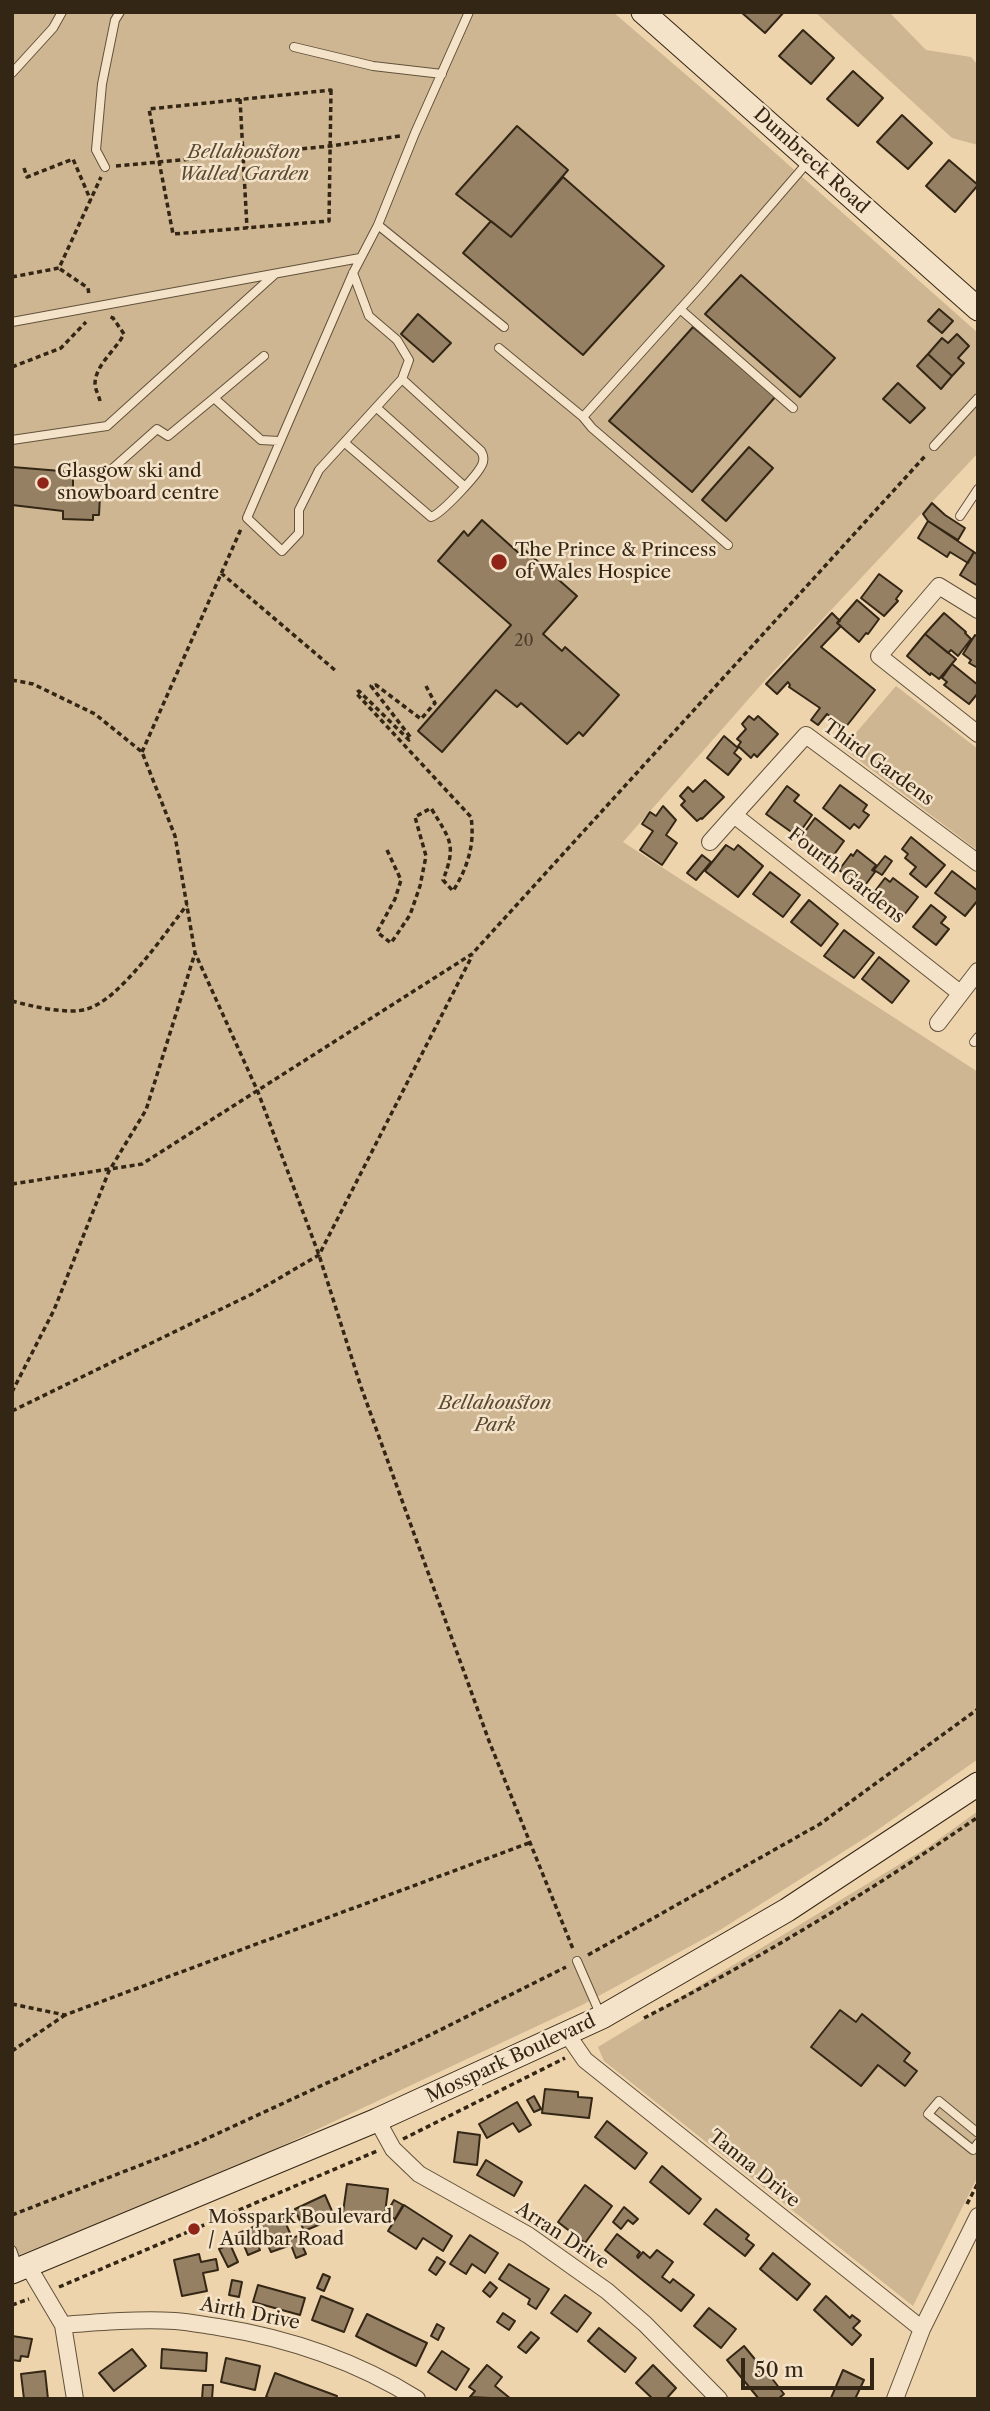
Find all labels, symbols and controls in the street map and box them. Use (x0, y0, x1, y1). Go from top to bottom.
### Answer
street label: Dumbreck Road (749, 103, 873, 219)
park label: Bellahouston Walled Garden (179, 142, 309, 186)
place label: Glasgow ski and snowboard centre (57, 461, 219, 505)
marker: Glasgow ski and snowboard centre (35, 475, 51, 491)
place label: The Prince & Princess of Wales Hospice (515, 540, 716, 584)
marker: The Prince & Princess of Wales Hospice (489, 552, 509, 572)
house number: 20 (514, 631, 534, 651)
street label: Third Gardens (818, 715, 938, 811)
street label: Fourth Gardens (783, 823, 909, 929)
park label: Bellahouston Park (439, 1393, 551, 1437)
street label: Mosspark Boulevard (423, 2010, 599, 2108)
street label: Tanna Drive (704, 2125, 804, 2213)
street label: Arran Drive (511, 2197, 613, 2275)
place label: Mosspark Boulevard / Auldbar Road (208, 2207, 392, 2251)
marker: Mosspark Boulevard / Auldbar Road (186, 2221, 202, 2237)
street label: Airth Drive (198, 2293, 302, 2335)
scale bar (745, 2344, 878, 2388)
text: 50 m (754, 2357, 804, 2382)

